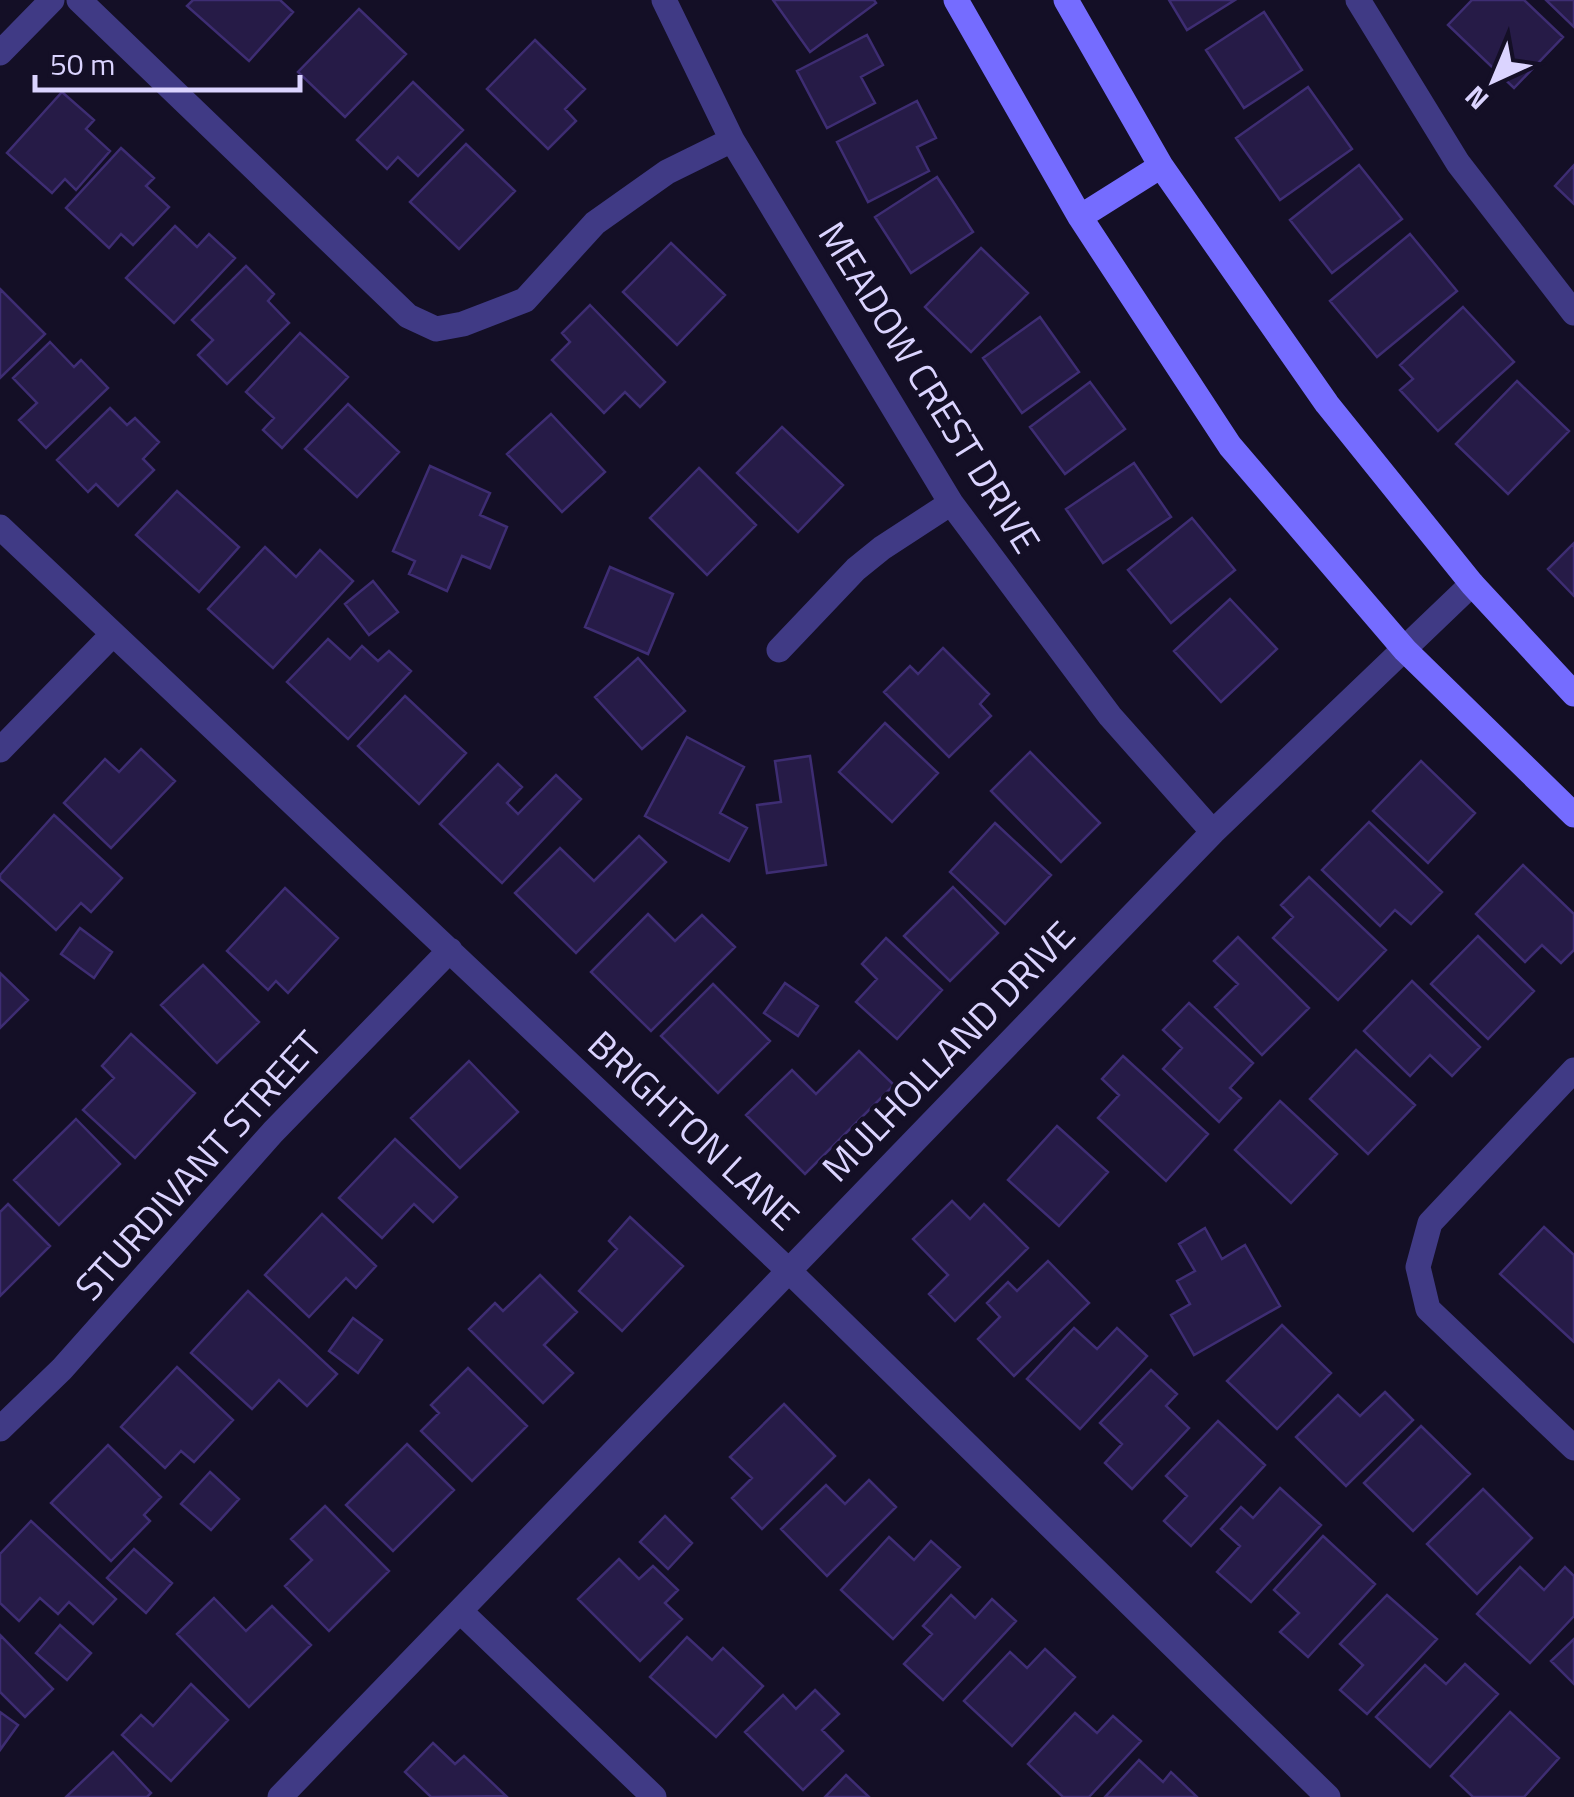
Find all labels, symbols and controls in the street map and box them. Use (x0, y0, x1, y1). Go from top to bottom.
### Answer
scale bar (35, 30, 300, 92)
north arrow (1444, 30, 1544, 130)
text: 50 m (50, 41, 115, 87)
text: N (1454, 76, 1498, 121)
street label: MEADOW CREST DRIVE (804, 210, 1056, 564)
street label: MULHOLLAND DRIVE (808, 907, 1088, 1195)
street label: BRIGHTON LANE (575, 1016, 813, 1244)
street label: STURDIVANT STREET (61, 1017, 335, 1313)

